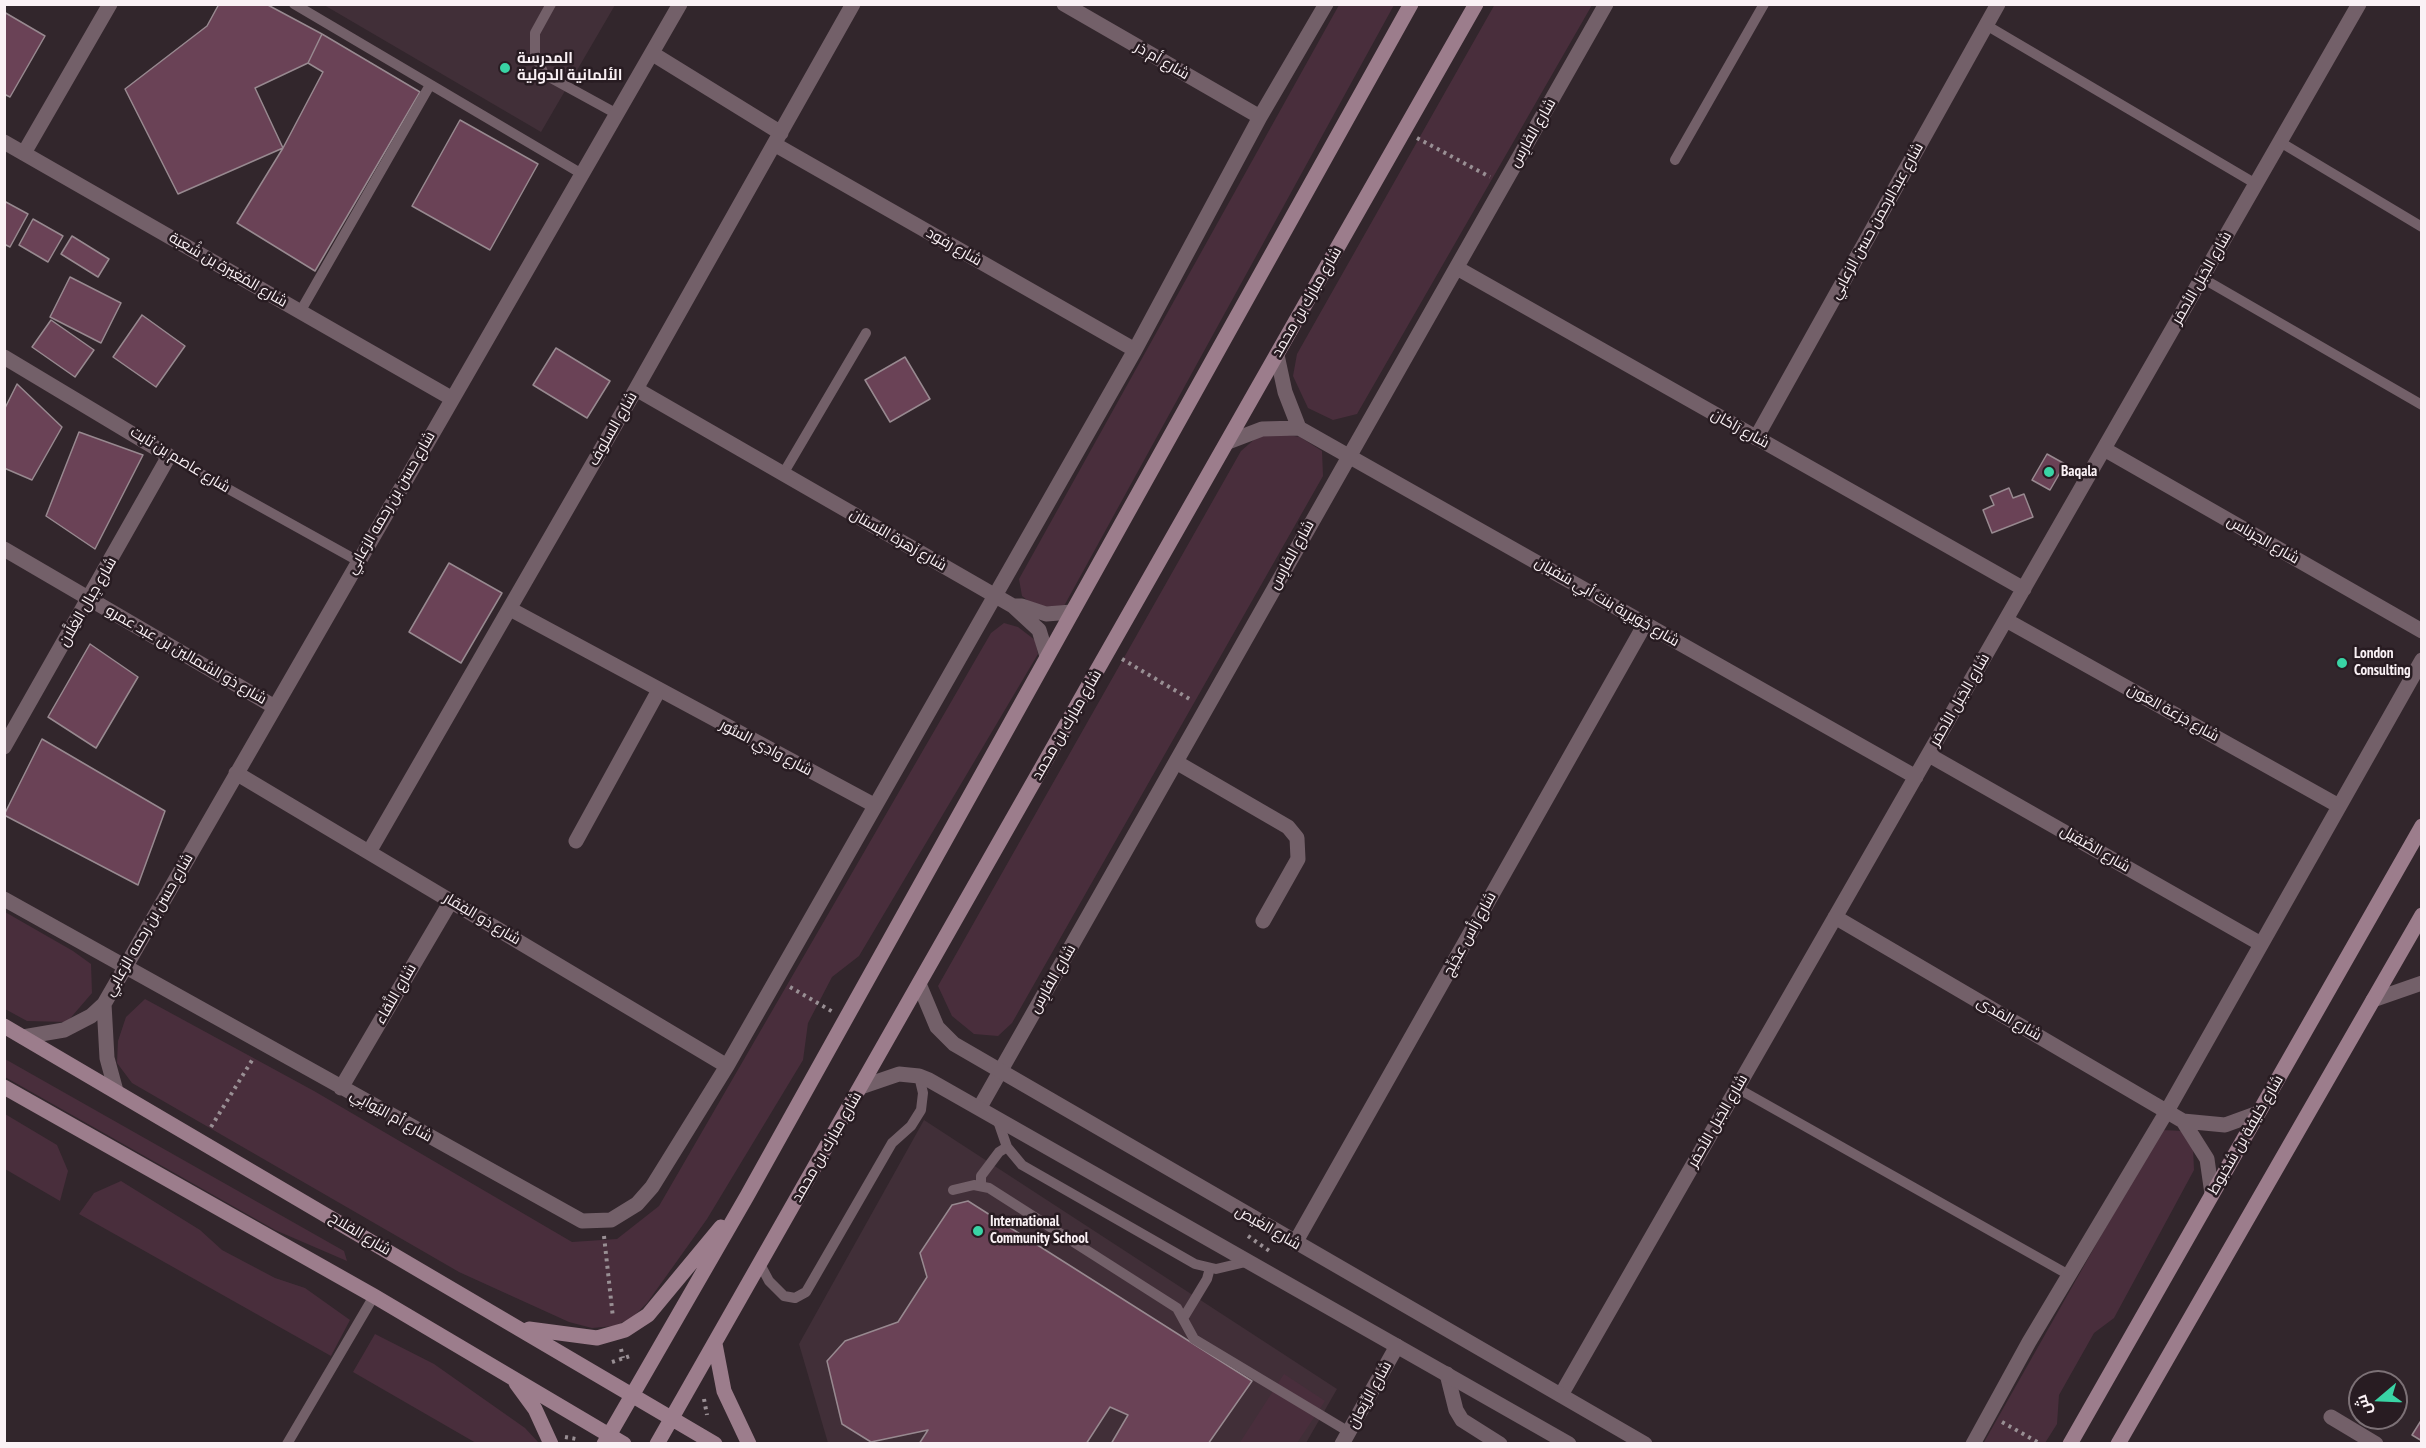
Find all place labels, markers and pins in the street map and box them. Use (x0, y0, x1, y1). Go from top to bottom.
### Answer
place label: المدرسة الألمانية الدولية (517, 50, 622, 85)
marker: المدرسة الألمانية الدولية (498, 61, 512, 75)
place label: Baqala (2061, 463, 2097, 481)
marker: Baqala (2042, 465, 2056, 479)
place label: London Consulting (2354, 645, 2411, 680)
marker: London Consulting (2335, 656, 2349, 670)
place label: International Community School (990, 1213, 1088, 1248)
marker: International Community School (971, 1224, 985, 1238)

